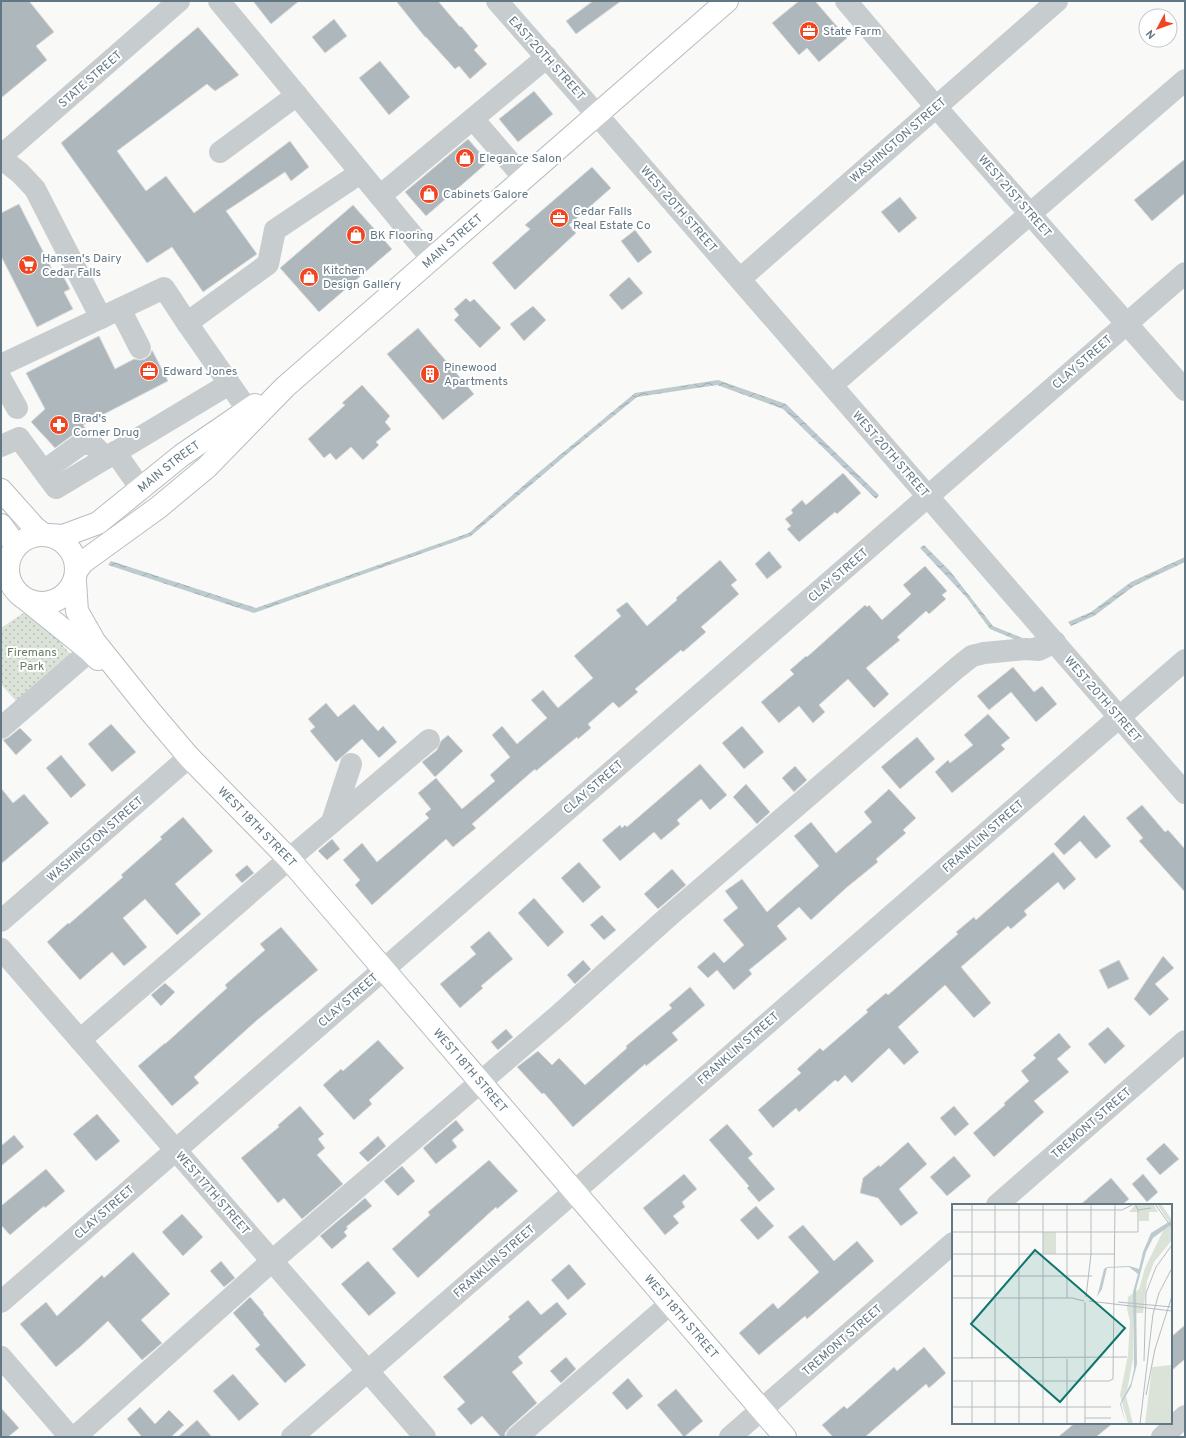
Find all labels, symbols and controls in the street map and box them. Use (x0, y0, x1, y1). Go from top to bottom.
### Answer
north arrow (1138, 8, 1178, 48)
street label: EAST 20TH STREET (504, 13, 588, 104)
office icon: State Farm (798, 20, 820, 42)
place label: State Farm (823, 24, 881, 40)
text: N (1143, 26, 1159, 41)
street label: STATE STREET (55, 48, 126, 112)
street label: WASHINGTON STREET (847, 95, 950, 187)
shop icon: Elegance Salon (454, 147, 476, 169)
place label: Elegance Salon (479, 151, 562, 167)
street label: WEST 21ST STREET (974, 152, 1055, 241)
street label: WEST 20TH STREET (636, 163, 720, 256)
shop icon: Cabinets Galore (418, 183, 440, 205)
place label: Cabinets Galore (443, 187, 528, 203)
place label: Cedar Falls Real Estate Co (573, 204, 651, 234)
office icon: Cedar Falls Real Estate Co (548, 207, 570, 229)
street label: MAIN STREET (419, 211, 486, 273)
shop icon: BK Flooring (345, 224, 367, 246)
place label: BK Flooring (370, 228, 433, 244)
place label: Hansen's Dairy Cedar Falls (42, 251, 122, 281)
supermarket icon: Hansen's Dairy Cedar Falls (17, 254, 39, 276)
place label: Kitchen Design Gallery (323, 263, 401, 293)
shop icon: Kitchen Design Gallery (298, 266, 320, 288)
street label: CLAY STREET (1049, 332, 1116, 393)
office icon: Edward Jones (138, 360, 160, 382)
place label: Pinewood Apartments (444, 360, 508, 390)
building icon: Pinewood Apartments (419, 363, 441, 385)
place label: Edward Jones (163, 364, 237, 380)
street label: WEST 20TH STREET (848, 408, 932, 501)
place label: Brad's Corner Drug (73, 411, 139, 441)
pharmacy icon: Brad's Corner Drug (48, 414, 70, 436)
street label: MAIN STREET (135, 438, 204, 497)
street label: CLAY STREET (805, 545, 872, 606)
park label: Firemans Park (7, 645, 57, 675)
street label: WEST 20TH STREET (1060, 653, 1144, 746)
street label: CLAY STREET (560, 757, 627, 818)
street label: WEST 18TH STREET (214, 784, 299, 871)
street label: WASHINGTON STREET (44, 794, 147, 886)
street label: FRANKLIN STREET (939, 797, 1028, 877)
street label: CLAY STREET (315, 970, 382, 1031)
street label: FRANKLIN STREET (694, 1009, 783, 1089)
street label: WEST 18TH STREET (429, 1026, 510, 1117)
street label: TREMONT STREET (1048, 1084, 1135, 1163)
street label: WEST 17TH STREET (172, 1148, 253, 1239)
street label: CLAY STREET (71, 1182, 138, 1243)
inset map (952, 1204, 1172, 1424)
street label: FRANKLIN STREET (450, 1222, 539, 1302)
street label: WEST 18TH STREET (640, 1271, 721, 1363)
street label: TREMONT STREET (799, 1301, 886, 1380)

